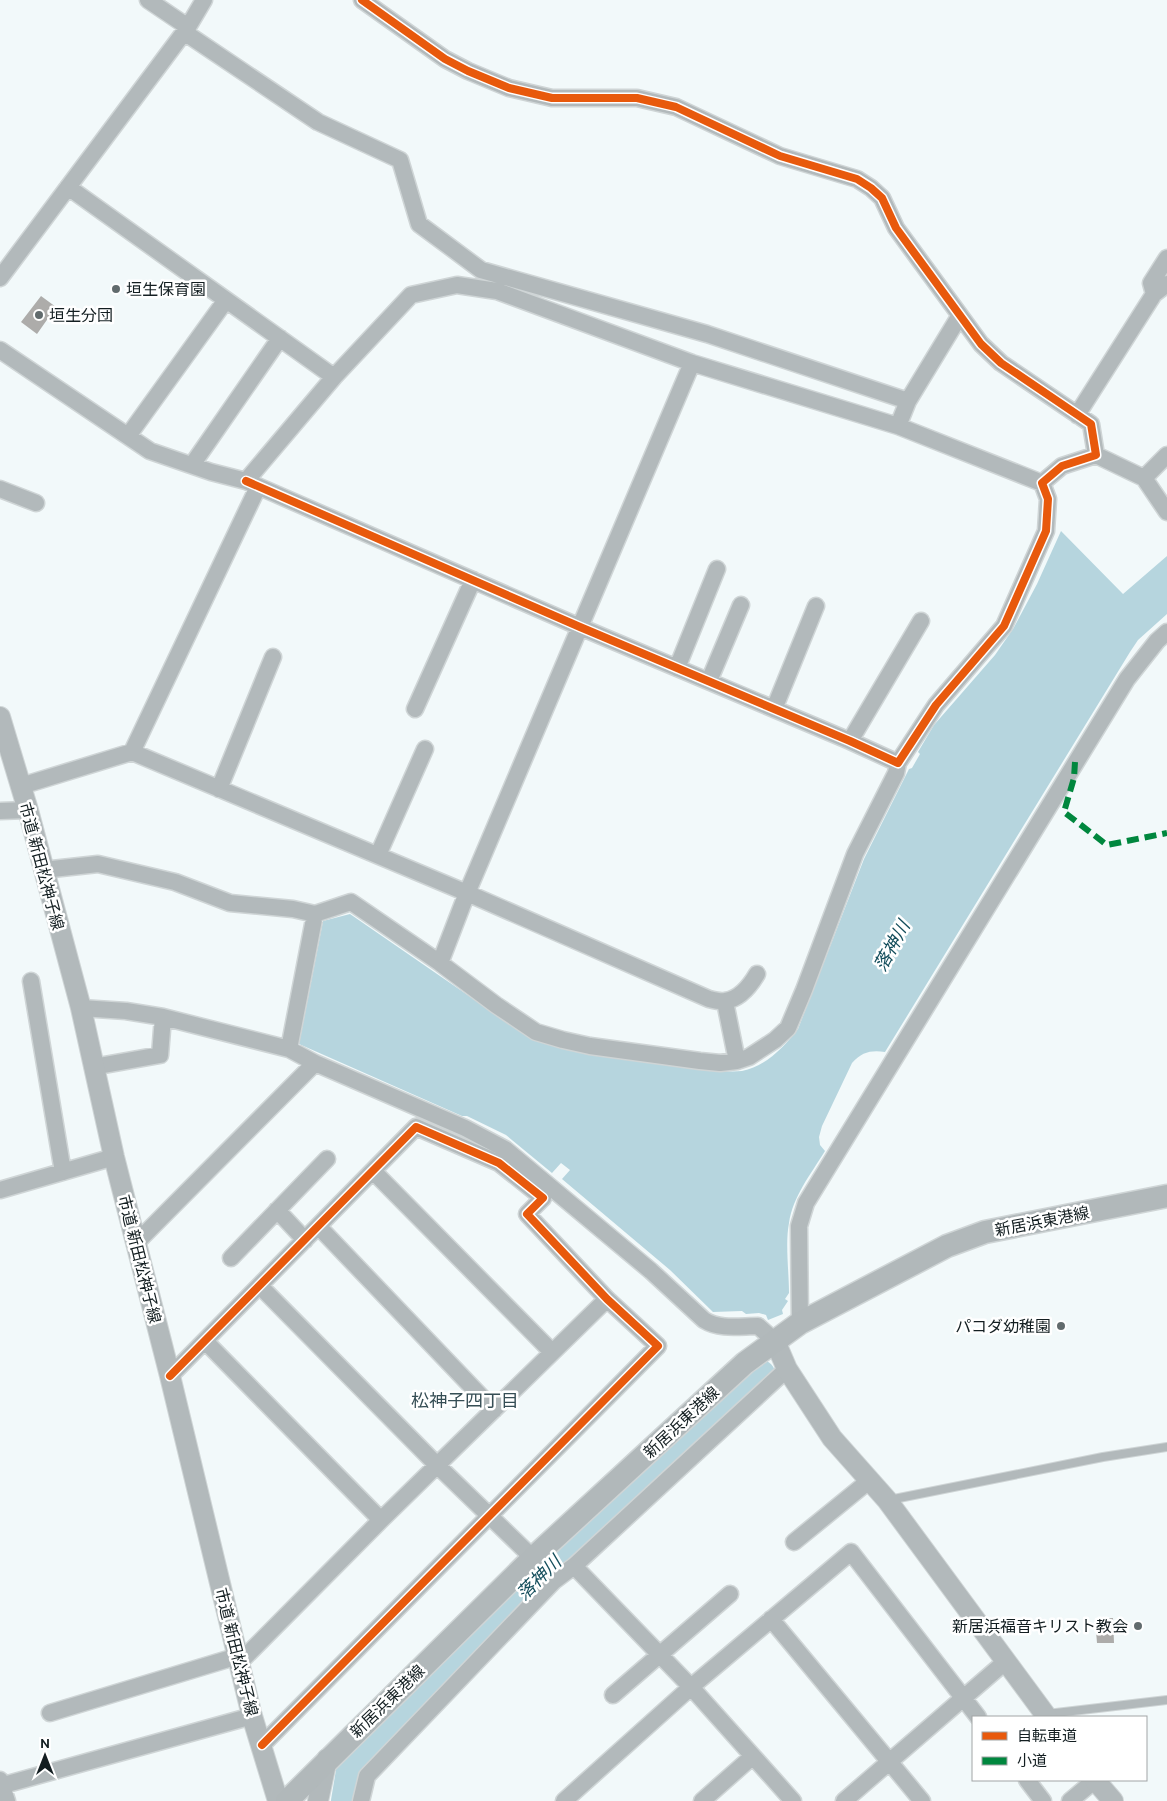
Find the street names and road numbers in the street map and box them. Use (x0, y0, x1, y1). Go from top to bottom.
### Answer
street label: 市道 新田松神子線 (13, 800, 67, 933)
street label: 市道 新田松神子線 (112, 1193, 164, 1326)
street label: 新居浜東港線 (993, 1204, 1091, 1242)
street label: 新居浜東港線 (640, 1383, 724, 1464)
street label: 市道 新田松神子線 (209, 1586, 261, 1719)
street label: 新居浜東港線 (347, 1662, 430, 1743)

